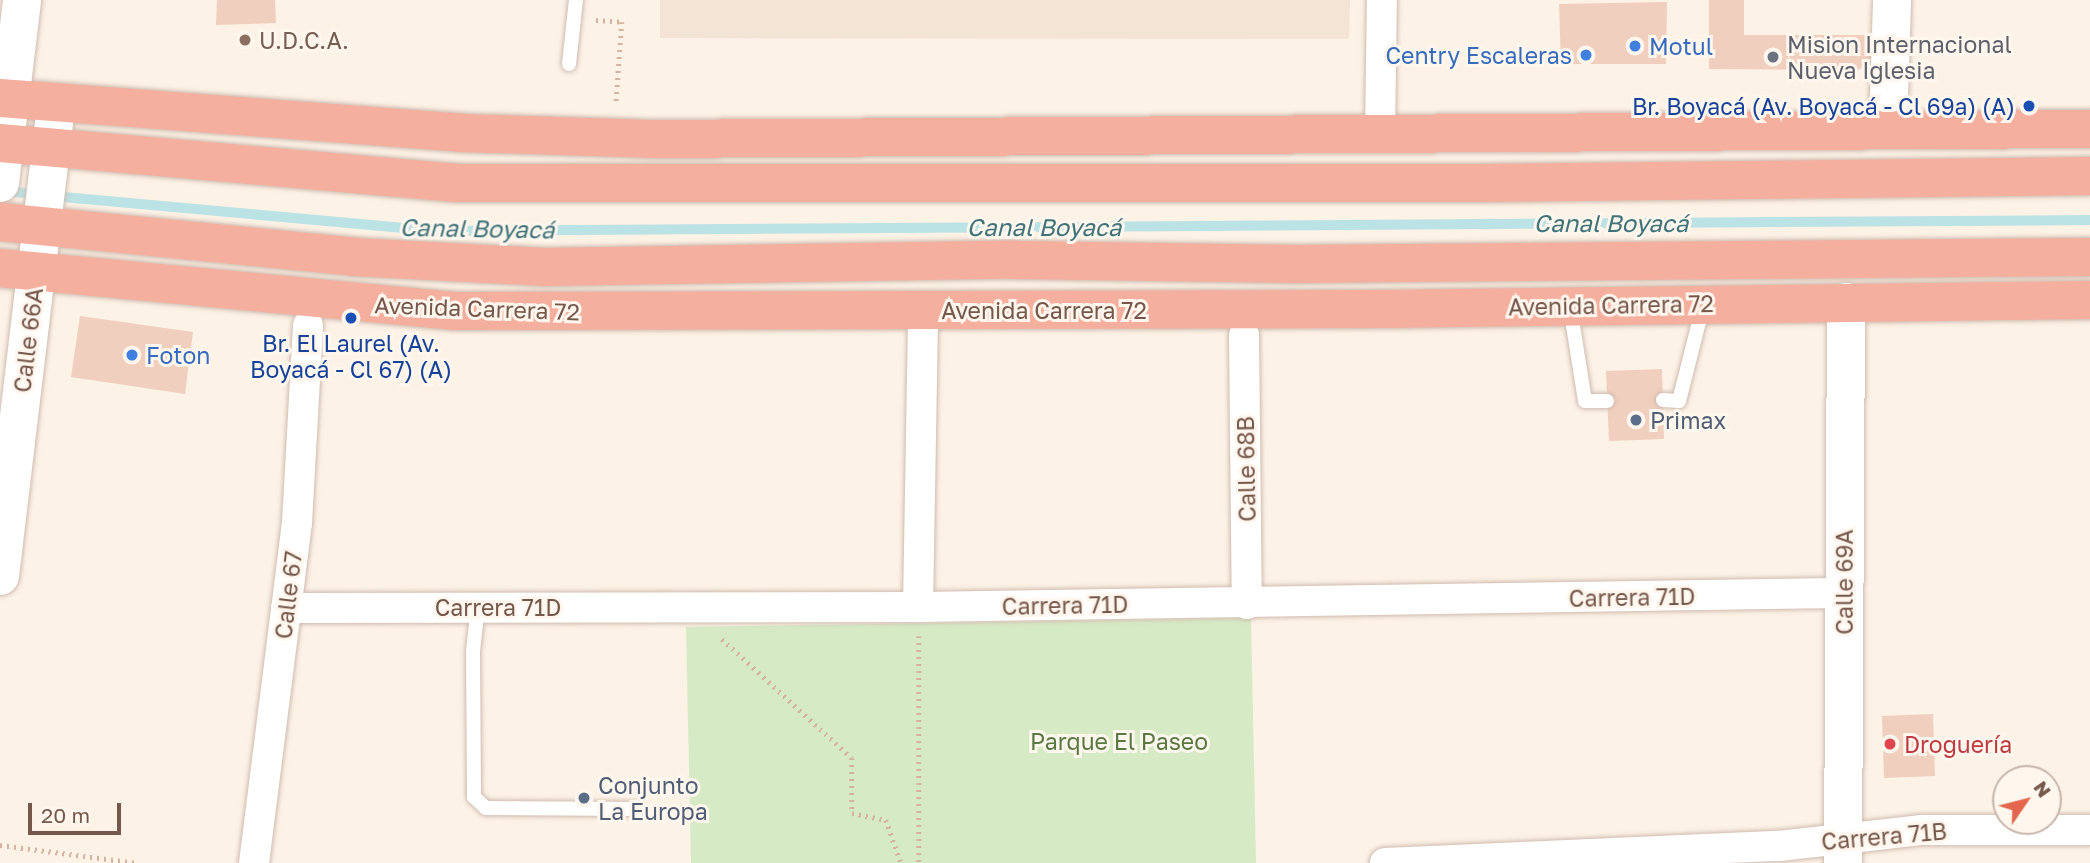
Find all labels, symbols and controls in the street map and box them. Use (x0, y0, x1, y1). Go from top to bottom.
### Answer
place label: U.D.C.A. (259, 26, 349, 54)
place label: Mision Internacional Nueva Iglesia (1787, 30, 2012, 84)
marker: U.D.C.A. (237, 32, 253, 48)
place label: Motul (1649, 32, 1713, 60)
marker: Motul (1627, 38, 1643, 54)
place label: Centry Escaleras (1385, 41, 1572, 69)
marker: Centry Escaleras (1578, 47, 1594, 63)
marker: Mision Internacional Nueva Iglesia (1765, 49, 1781, 65)
place label: Br. Boyacá (Av. Boyacá - Cl 69a) (A) (1632, 92, 2015, 120)
marker: Br. Boyacá (Av. Boyacá - Cl 69a) (A) (2021, 98, 2037, 114)
water label: Canal Boyacá (1534, 209, 1688, 237)
water label: Canal Boyacá (399, 212, 555, 244)
water label: Canal Boyacá (967, 213, 1121, 241)
street label: Calle 66A (8, 286, 48, 394)
street label: Avenida Carrera 72 (1508, 289, 1714, 321)
street label: Avenida Carrera 72 (374, 291, 580, 325)
street label: Avenida Carrera 72 (941, 296, 1147, 324)
marker: Br. El Laurel (Av. Boyacá - Cl 67) (A) (343, 310, 359, 326)
place label: Br. El Laurel (Av. Boyacá - Cl 67) (A) (250, 329, 452, 383)
place label: Foton (146, 341, 210, 369)
marker: Foton (124, 347, 140, 363)
place label: Primax (1650, 406, 1726, 434)
marker: Primax (1628, 412, 1644, 428)
street label: Calle 68B (1231, 416, 1261, 522)
street label: Calle 69A (1830, 529, 1858, 635)
street label: Calle 67 (269, 549, 307, 641)
street label: Carrera 71D (1568, 582, 1696, 612)
street label: Carrera 71D (1001, 590, 1129, 620)
street label: Carrera 71D (435, 593, 561, 621)
park label: Parque El Paseo (1030, 727, 1208, 755)
place label: Droguería (1904, 730, 2012, 758)
marker: Droguería (1882, 736, 1898, 752)
north arrow (1992, 765, 2062, 835)
place label: Conjunto La Europa (598, 771, 708, 825)
text: N (2029, 776, 2057, 801)
scale bar (32, 790, 124, 834)
marker: Conjunto La Europa (576, 790, 592, 806)
text: 20 m (41, 802, 90, 828)
street label: Carrera 71B (1820, 817, 1948, 855)

